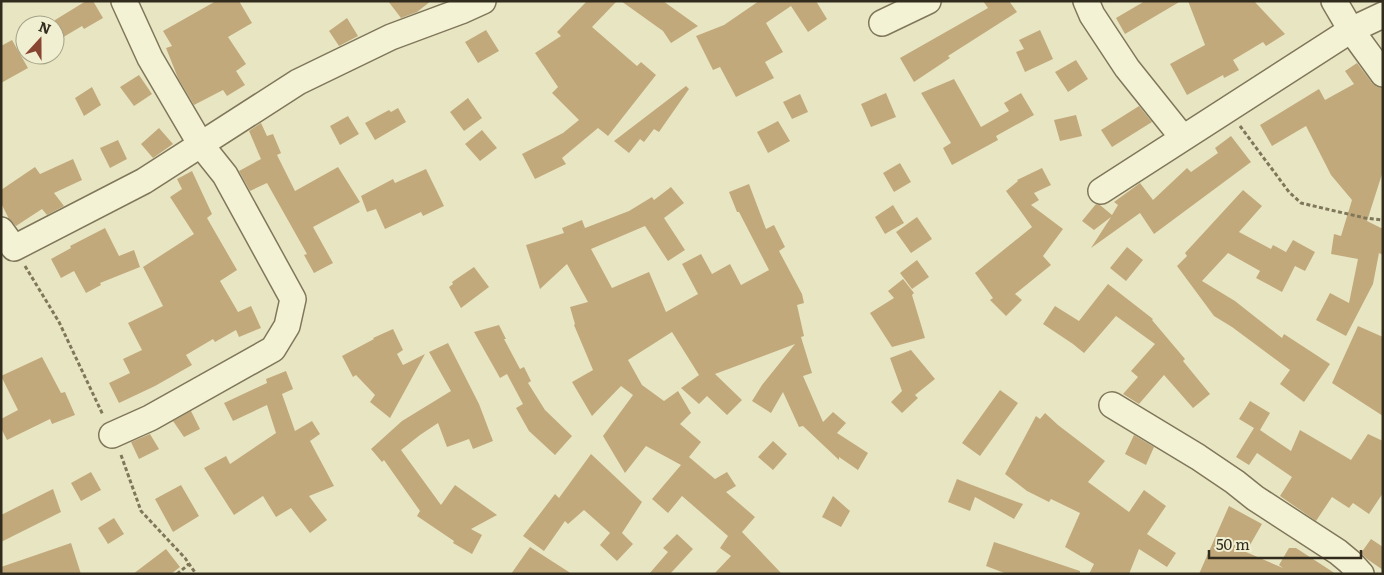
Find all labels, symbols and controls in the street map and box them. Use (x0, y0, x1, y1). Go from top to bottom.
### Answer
north arrow (15, 15, 65, 65)
text: N (36, 15, 54, 38)
scale bar (1209, 528, 1362, 560)
text: 50 m (1216, 532, 1250, 555)

